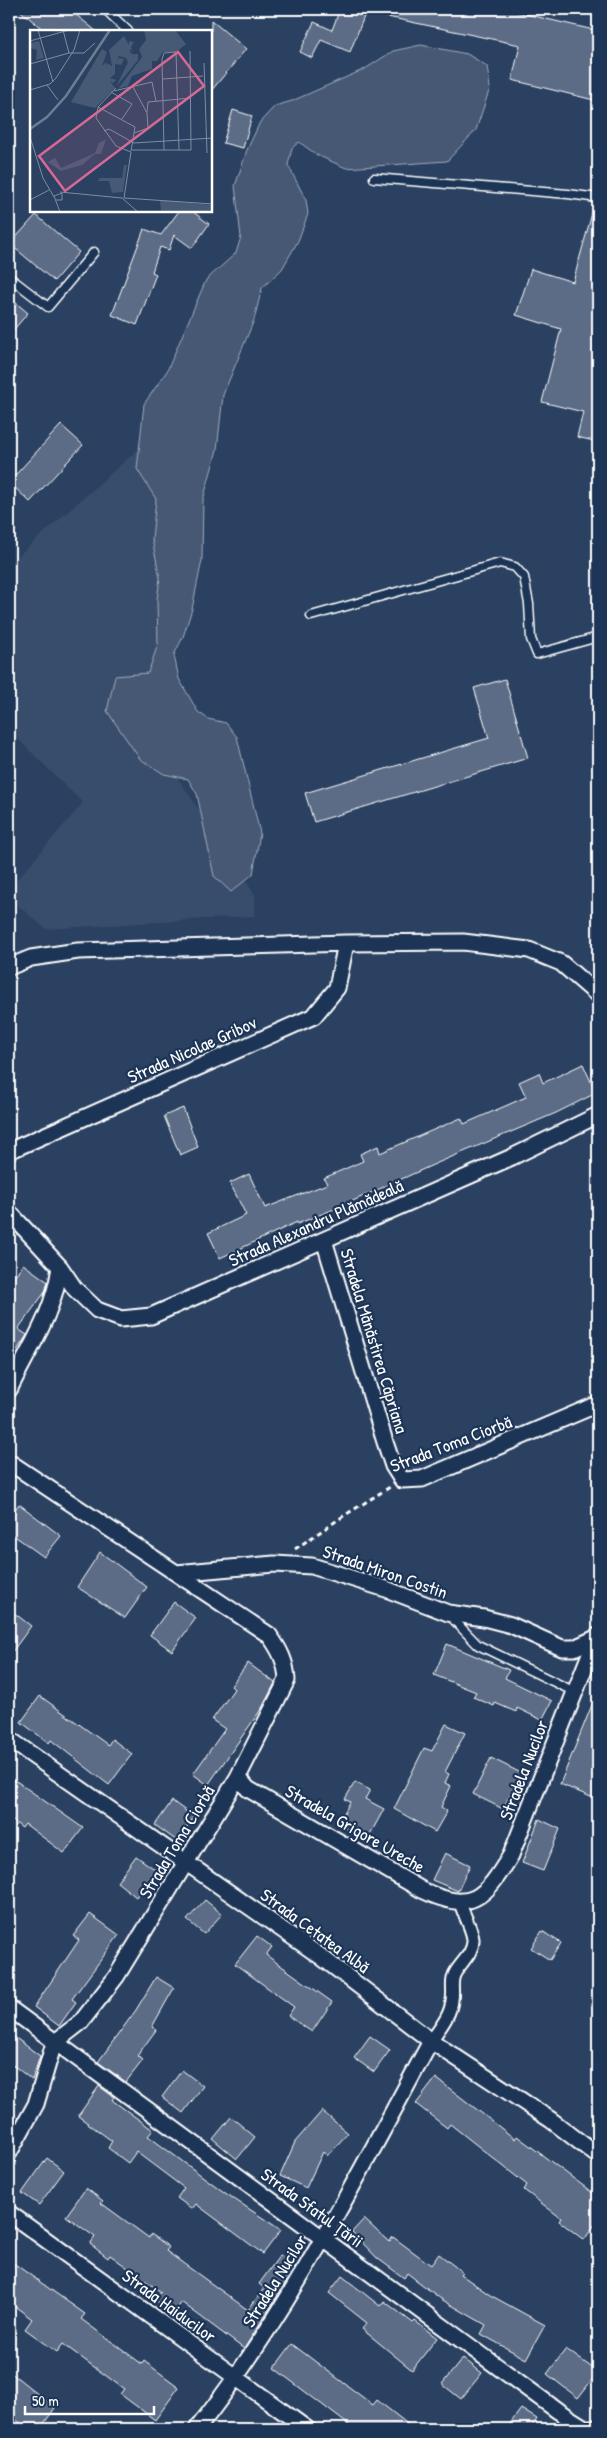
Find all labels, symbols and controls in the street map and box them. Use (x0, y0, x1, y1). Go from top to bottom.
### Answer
inset map (30, 30, 212, 212)
street label: Strada Nicolae Gribov (123, 1010, 260, 1089)
street label: Strada Alexandru Plămădeală (224, 1173, 407, 1272)
street label: Stradela Mănăstirea Căpriana (334, 1245, 414, 1436)
street label: Strada Toma Ciorbă (386, 1409, 515, 1478)
street label: Strada Miron Costin (320, 1539, 451, 1605)
street label: Stradela Nucilor (493, 1716, 554, 1823)
street label: Stradela Grigore Ureche (281, 1778, 430, 1879)
street label: Strada Toma Ciorbă (133, 1780, 220, 1903)
street label: Strada Cetatea Albă (256, 1882, 375, 1979)
street label: Strada Sfatul Țării (256, 2162, 369, 2253)
street label: Stradela Nucilor (236, 2229, 313, 2332)
street label: Strada Haiducilor (117, 2263, 221, 2348)
scale bar (25, 2383, 154, 2415)
text: 50 m (32, 2390, 59, 2411)

